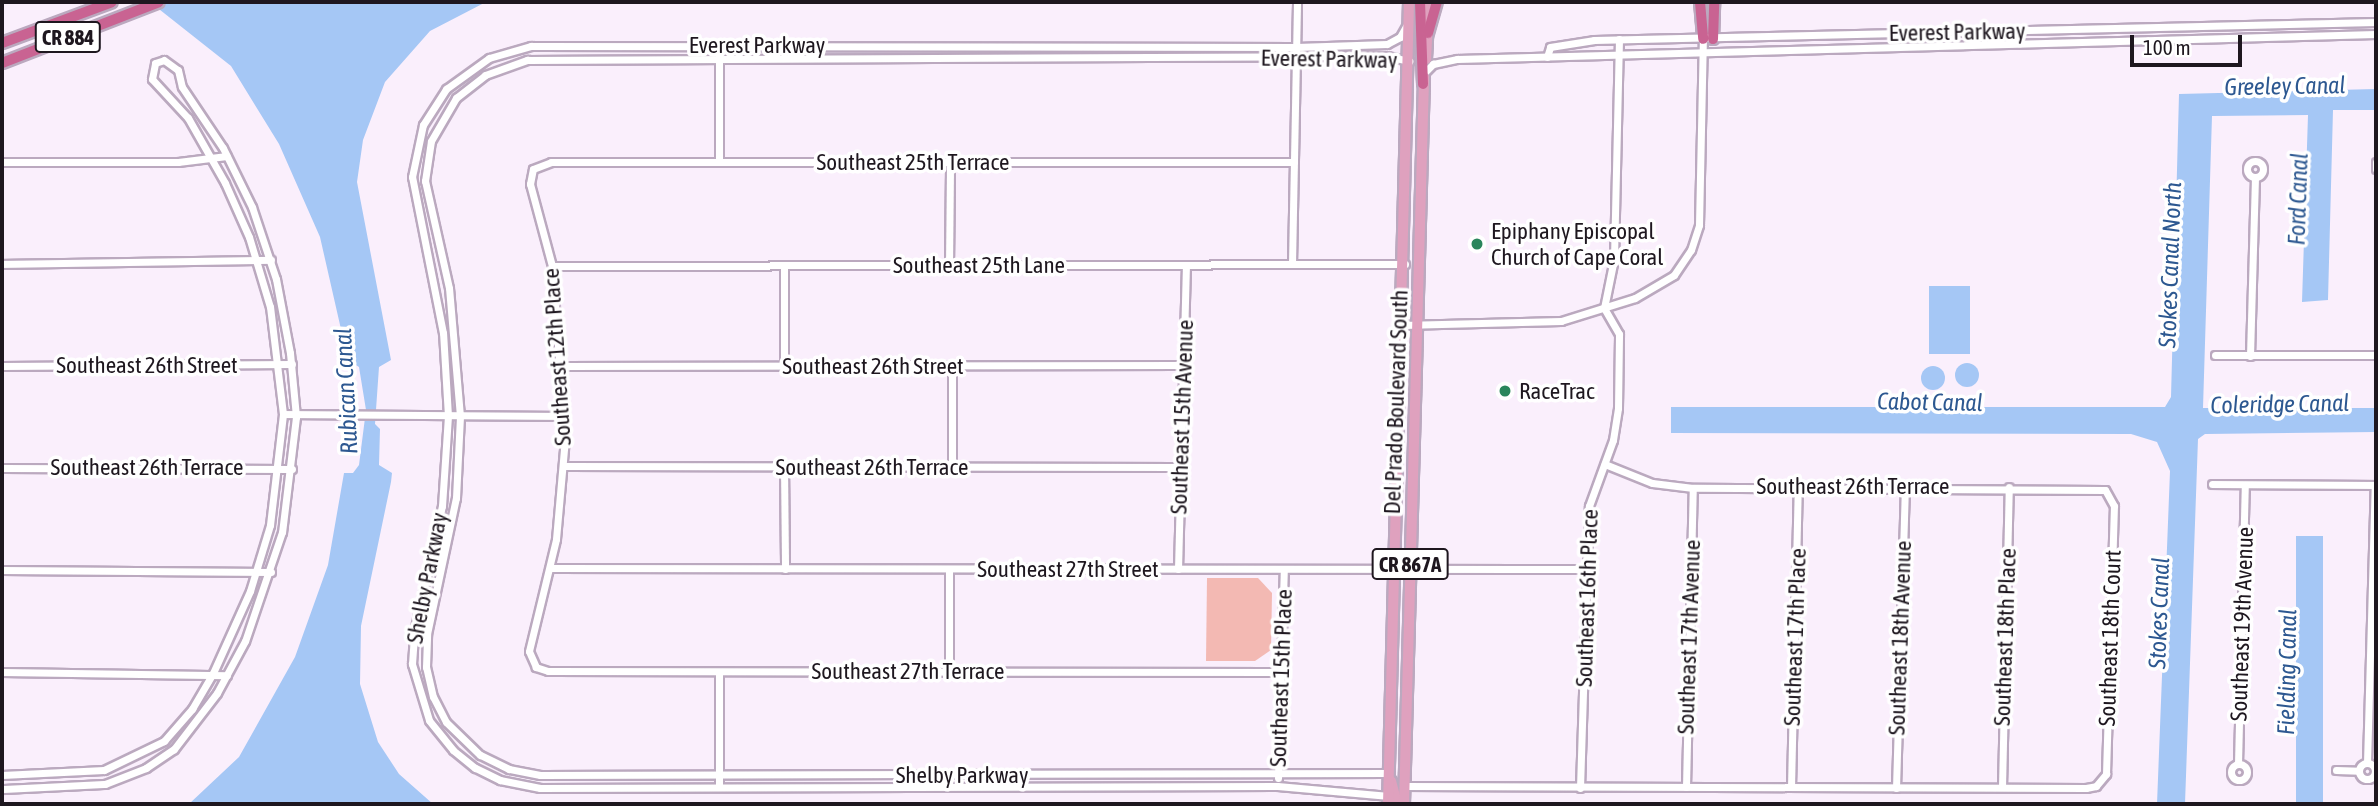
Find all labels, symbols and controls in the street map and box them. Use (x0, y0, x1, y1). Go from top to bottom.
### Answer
street label: Everest Parkway (1888, 17, 2026, 47)
road number: CR 884 (35, 20, 101, 54)
scale bar (2133, 21, 2245, 65)
street label: Everest Parkway (689, 31, 825, 59)
text: 100 m (2143, 35, 2191, 59)
street label: Everest Parkway (1260, 44, 1398, 74)
water label: Greeley Canal (2224, 71, 2346, 101)
street label: Southeast 25th Terrace (817, 148, 1009, 176)
water label: Ford Canal (2282, 152, 2314, 246)
water label: Stokes Canal North (2153, 182, 2187, 348)
place label: Epiphany Episcopal Church of Cape Coral (1491, 217, 1663, 271)
marker: Epiphany Episcopal Church of Cape Coral (1469, 236, 1485, 252)
street label: Southeast 25th Lane (893, 251, 1065, 279)
street label: Southeast 12th Place (537, 267, 577, 447)
street label: Del Prado Boulevard South (1378, 289, 1414, 515)
street label: Southeast 15th Avenue (1165, 319, 1199, 515)
water label: Rubican Canal (328, 327, 364, 455)
street label: Southeast 26th Street (56, 351, 238, 379)
street label: Southeast 26th Street (782, 352, 964, 380)
place label: RaceTrac (1519, 377, 1594, 405)
marker: RaceTrac (1497, 383, 1513, 399)
water label: Cabot Canal (1877, 387, 1983, 417)
water label: Coleridge Canal (2210, 388, 2350, 420)
street label: Southeast 26th Terrace (51, 453, 243, 481)
street label: Southeast 26th Terrace (776, 453, 968, 481)
street label: Southeast 26th Terrace (1757, 472, 1949, 500)
street label: Southeast 16th Place (1570, 509, 1604, 687)
street label: Shelby Parkway (401, 510, 453, 646)
street label: Southeast 19th Avenue (2225, 526, 2259, 722)
street label: Southeast 17th Avenue (1672, 539, 1706, 735)
street label: Southeast 18th Avenue (1883, 540, 1917, 736)
road number: CR 867A (1372, 546, 1448, 582)
street label: Southeast 17th Place (1778, 548, 1812, 726)
street label: Southeast 18th Place (1988, 548, 2022, 726)
street label: Southeast 18th Court (2093, 549, 2127, 727)
street label: Southeast 27th Street (977, 555, 1159, 583)
water label: Stokes Canal (2143, 557, 2175, 669)
street label: Southeast 15th Place (1264, 589, 1298, 767)
water label: Fielding Canal (2271, 609, 2303, 735)
street label: Southeast 27th Terrace (812, 657, 1004, 685)
street label: Shelby Parkway (896, 761, 1028, 789)

